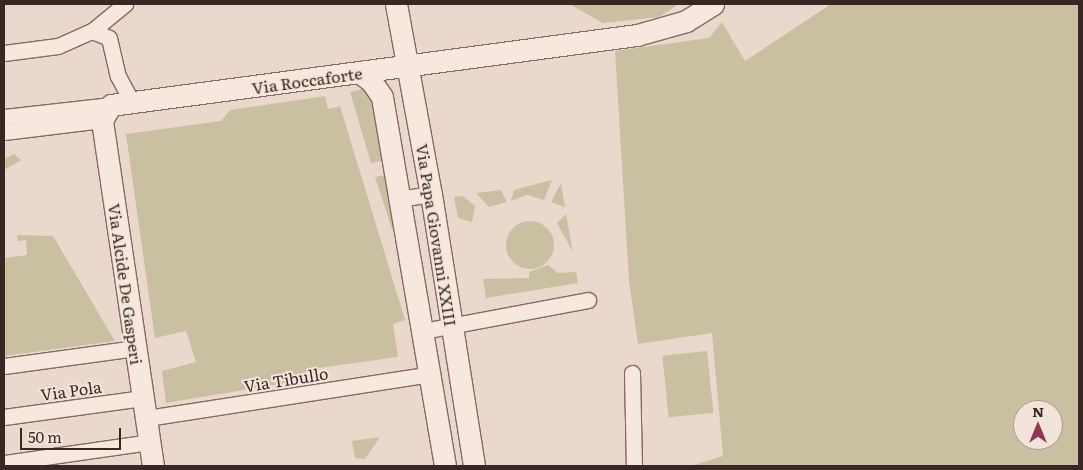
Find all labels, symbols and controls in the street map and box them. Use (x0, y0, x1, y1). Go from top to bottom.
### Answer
street label: Via Roccaforte (251, 63, 363, 97)
street label: Via Papa Giovanni XXIII (413, 142, 461, 328)
street label: Via Alcide De Gasperi (105, 202, 147, 366)
street label: Via Tibullo (242, 363, 330, 395)
street label: Via Pola (39, 376, 103, 404)
north arrow (1013, 400, 1063, 450)
text: N (1032, 401, 1044, 421)
scale bar (22, 418, 124, 450)
text: 50 m (28, 425, 62, 448)

